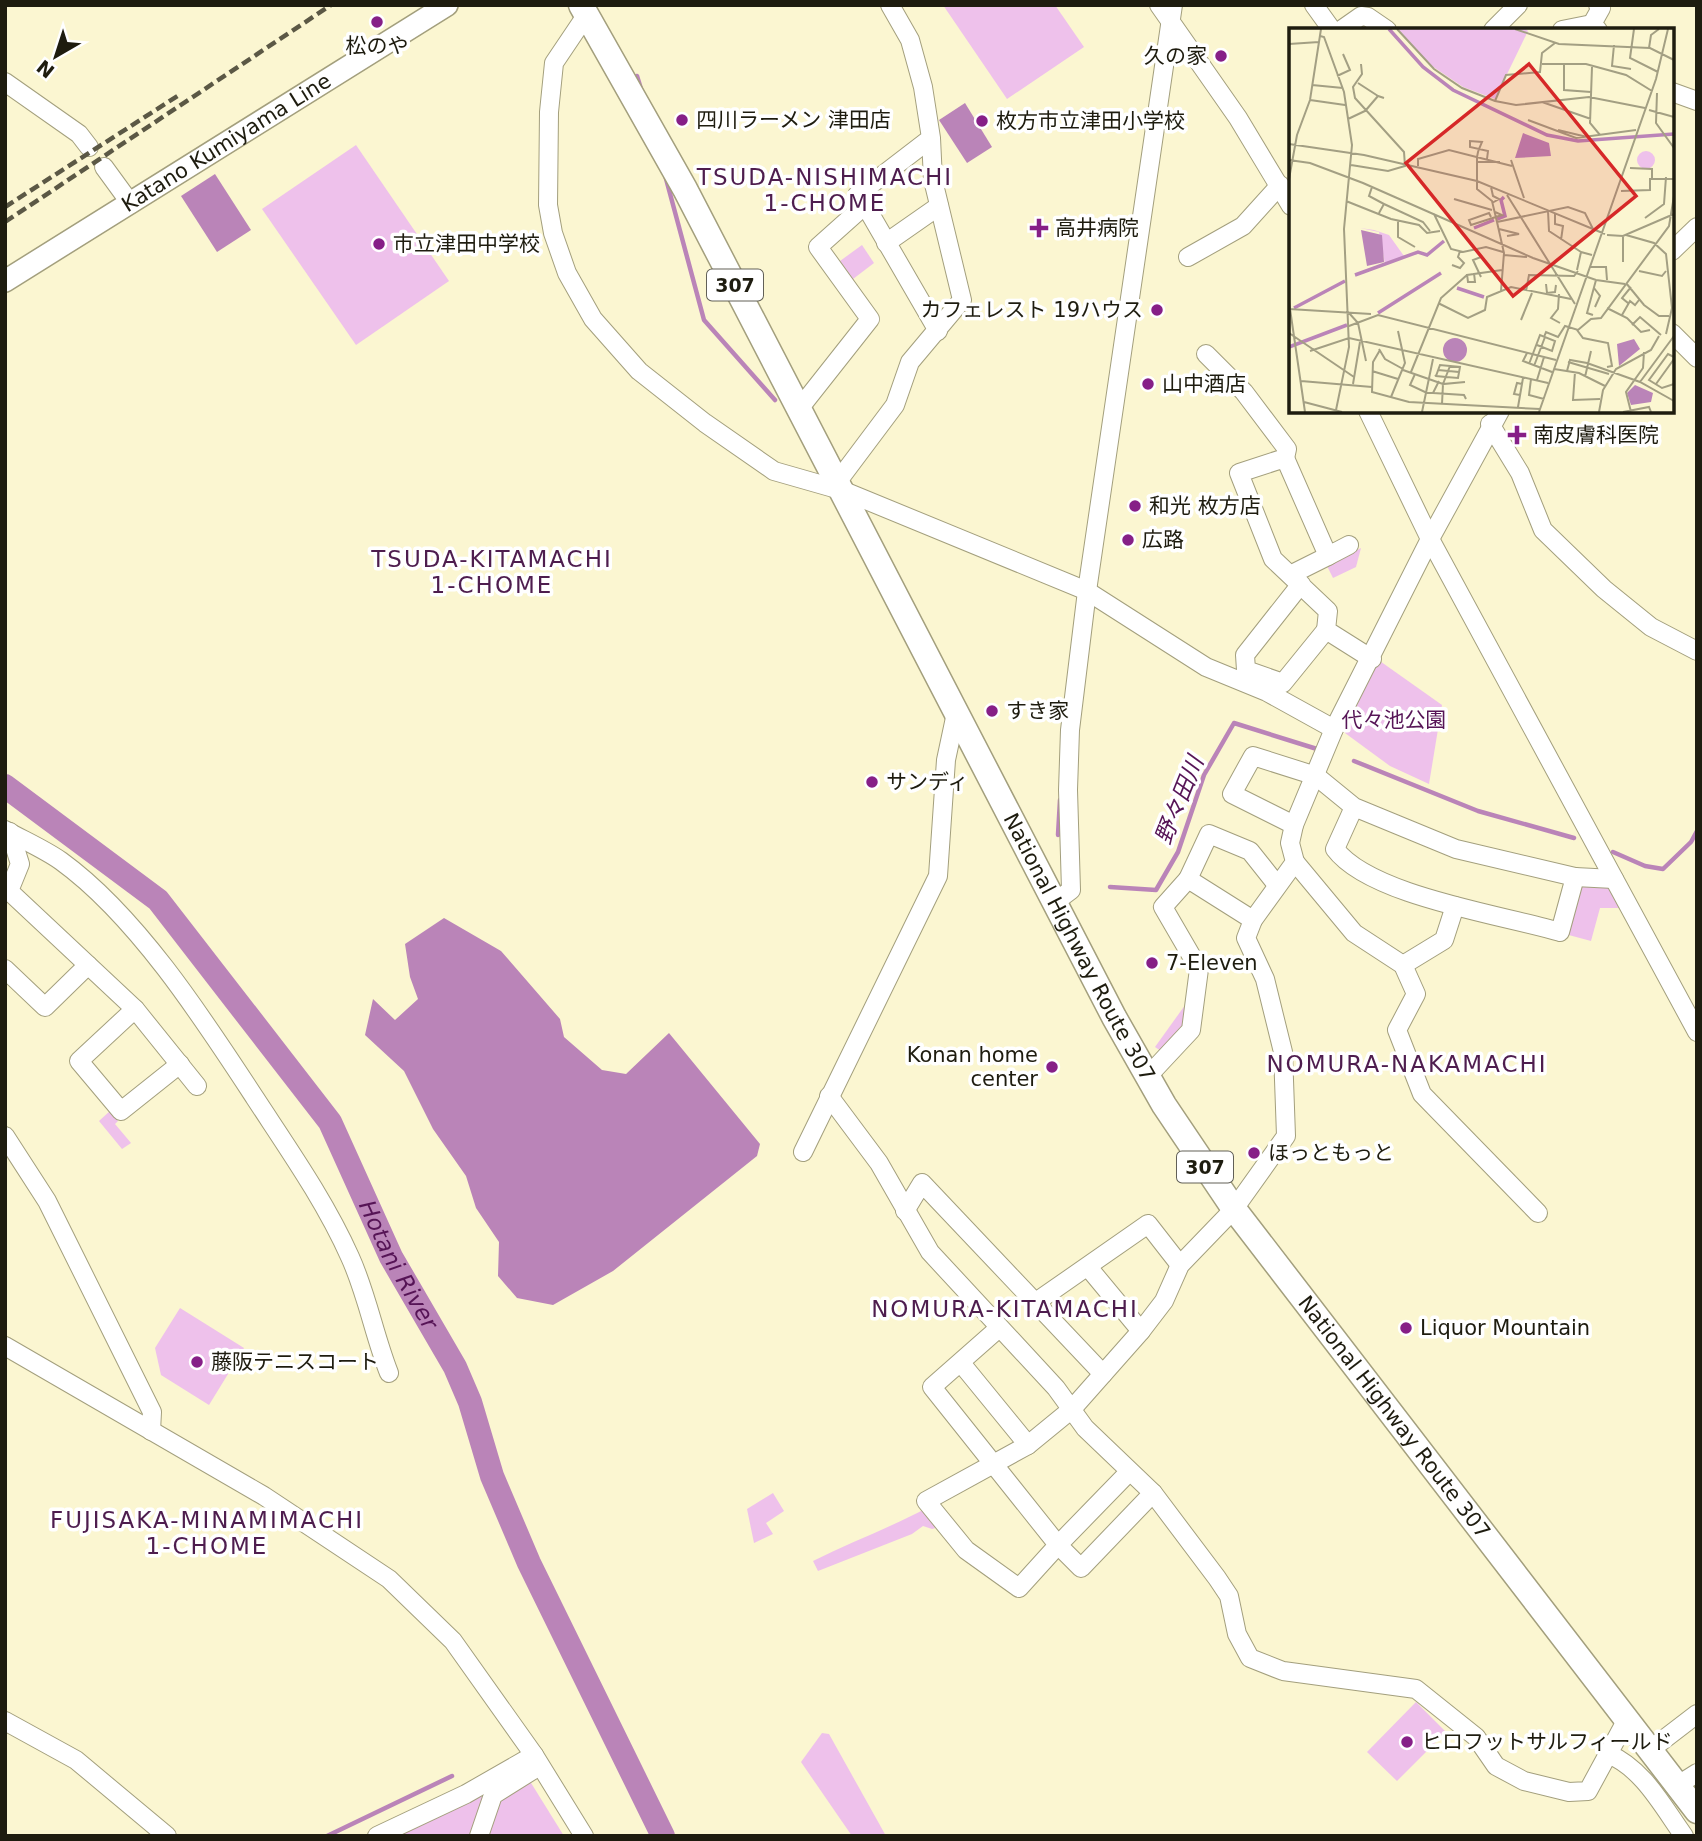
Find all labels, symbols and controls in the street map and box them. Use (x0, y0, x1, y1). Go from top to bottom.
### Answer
marker: 松のや (369, 14, 385, 30)
north arrow (21, 21, 91, 91)
inset map (1289, 28, 1674, 413)
place label: 松のや (346, 34, 409, 58)
place label: 久の家 (1144, 44, 1207, 68)
marker: 久の家 (1213, 48, 1229, 64)
text: N (32, 56, 58, 83)
street label: Katano Kumiyama Line (118, 69, 335, 217)
place label: 四川ラーメン 津田店 (696, 108, 891, 132)
place label: 枚方市立津田小学校 (996, 109, 1185, 133)
marker: 四川ラーメン 津田店 (674, 112, 690, 128)
marker: 枚方市立津田小学校 (974, 113, 990, 129)
district label: TSUDA-NISHIMACHI 1-CHOME (696, 164, 953, 216)
place label: 高井病院 (1055, 216, 1139, 240)
marker: 高井病院 (1029, 218, 1049, 238)
place label: 市立津田中学校 (393, 232, 540, 256)
marker: 市立津田中学校 (371, 236, 387, 252)
road number: 307 (707, 270, 763, 300)
place label: カフェレスト 19ハウス (921, 298, 1143, 322)
marker: カフェレスト 19ハウス (1149, 302, 1165, 318)
place label: 山中酒店 (1162, 372, 1246, 396)
marker: 山中酒店 (1140, 376, 1156, 392)
place label: 南皮膚科医院 (1533, 423, 1659, 447)
marker: 南皮膚科医院 (1507, 425, 1527, 445)
place label: 和光 枚方店 (1149, 494, 1261, 518)
marker: 和光 枚方店 (1127, 498, 1143, 514)
place label: 広路 (1142, 528, 1184, 552)
marker: 広路 (1120, 532, 1136, 548)
district label: TSUDA-KITAMACHI 1-CHOME (370, 546, 613, 598)
place label: すき家 (1006, 699, 1069, 723)
marker: すき家 (984, 703, 1000, 719)
park label: 代々池公園 (1342, 708, 1447, 732)
water label: 野々田川 (1150, 750, 1209, 848)
place label: サンディ (886, 770, 969, 794)
marker: サンディ (864, 774, 880, 790)
street label: National Highway Route 307 (999, 809, 1160, 1085)
place label: 7-Eleven (1166, 951, 1258, 975)
marker: 7-Eleven (1144, 955, 1160, 971)
place label: Konan home center (907, 1043, 1038, 1091)
district label: NOMURA-NAKAMACHI (1266, 1051, 1548, 1077)
marker: Konan home center (1044, 1059, 1060, 1075)
place label: ほっともっと (1268, 1141, 1394, 1165)
marker: ほっともっと (1246, 1145, 1262, 1161)
road number: 307 (1177, 1152, 1233, 1182)
water label: Hotani River (354, 1196, 444, 1335)
street label: National Highway Route 307 (1293, 1291, 1495, 1543)
district label: NOMURA-KITAMACHI (871, 1296, 1139, 1322)
place label: Liquor Mountain (1420, 1316, 1590, 1340)
marker: Liquor Mountain (1398, 1320, 1414, 1336)
place label: 藤阪テニスコート (211, 1350, 379, 1374)
marker: 藤阪テニスコート (189, 1354, 205, 1370)
district label: FUJISAKA-MINAMIMACHI 1-CHOME (50, 1507, 364, 1559)
place label: ヒロフットサルフィールド (1421, 1730, 1673, 1754)
marker: ヒロフットサルフィールド (1399, 1734, 1415, 1750)

